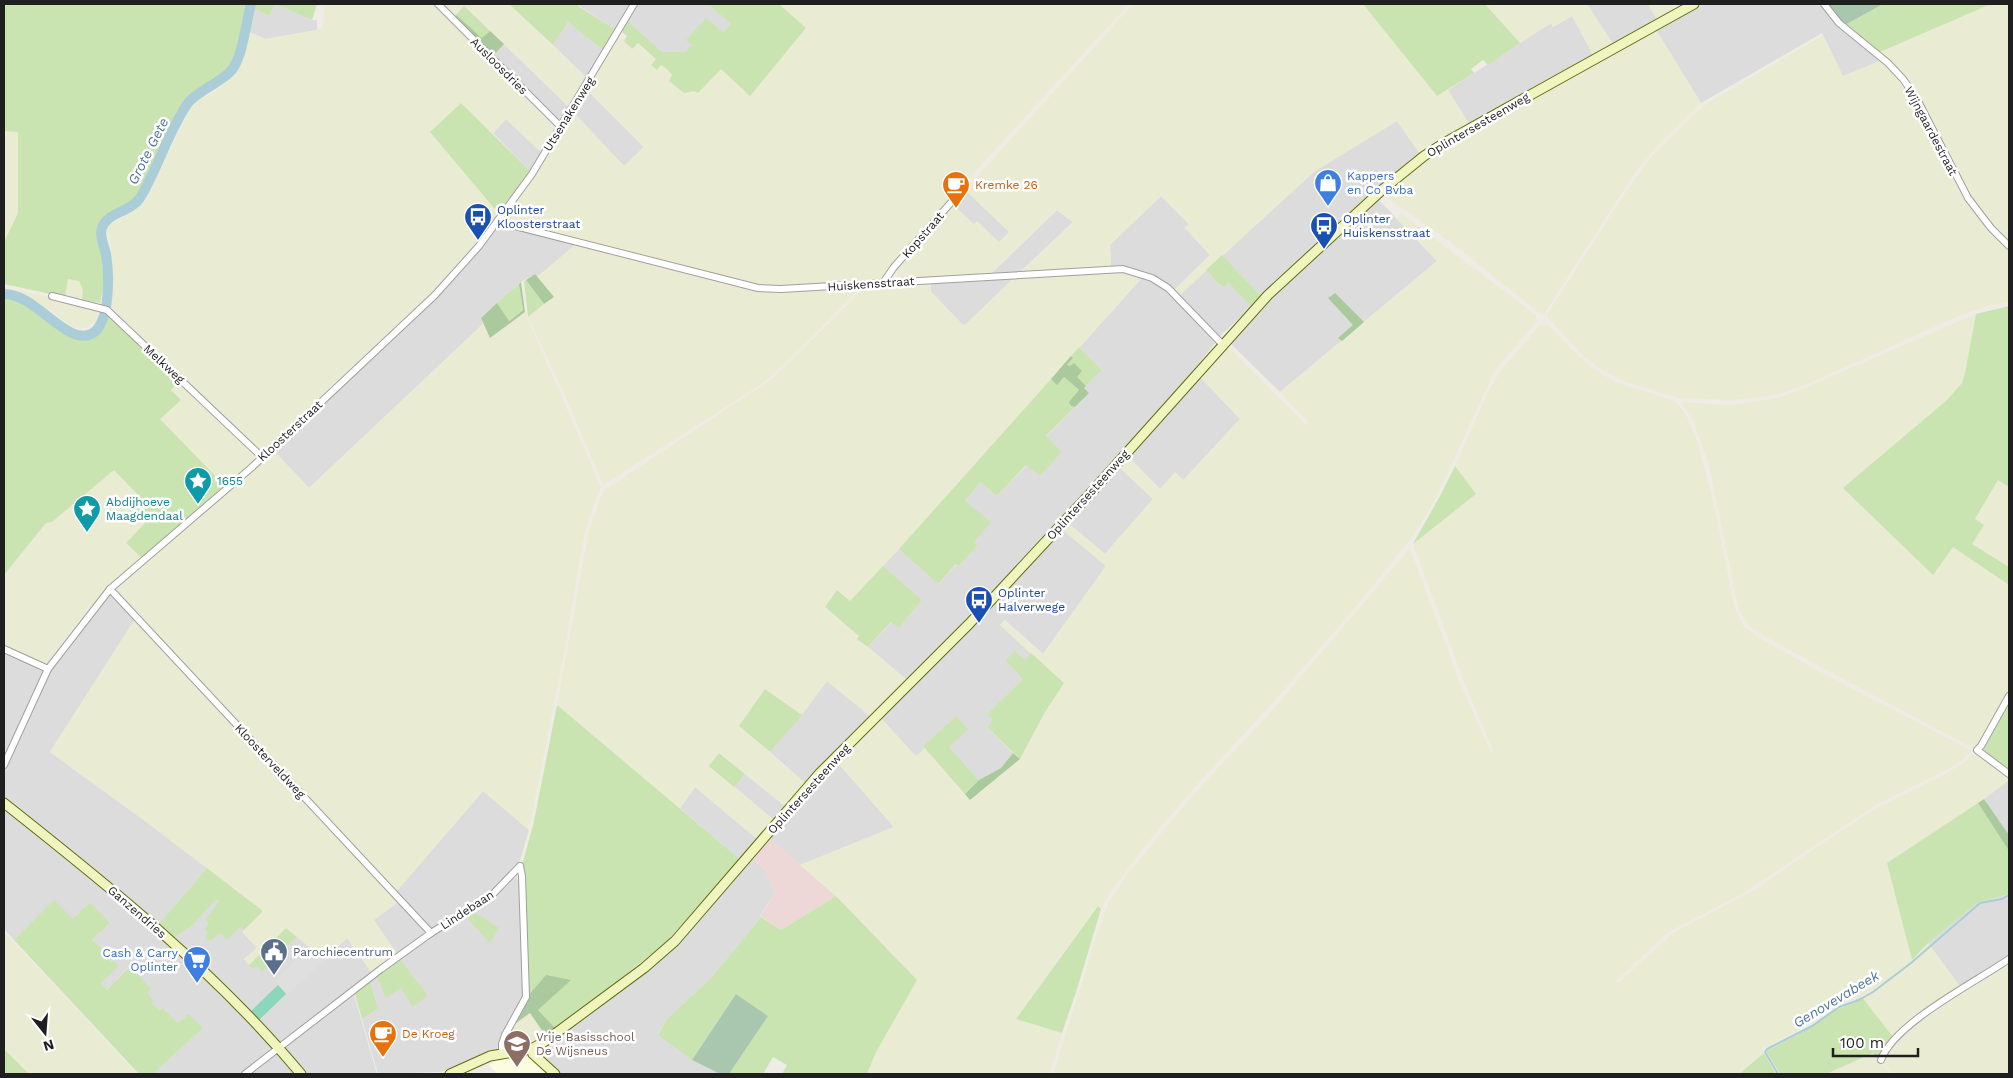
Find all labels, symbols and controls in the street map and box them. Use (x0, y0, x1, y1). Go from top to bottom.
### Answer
street label: Ausloosdries (468, 35, 530, 97)
street label: Utsenakenweg (541, 74, 598, 154)
street label: Wijngaardestraat (1902, 84, 1960, 178)
street label: Oplintersesteenweg (1424, 90, 1532, 160)
water label: Grote Gete (124, 115, 172, 187)
shop icon: Kappers en Co Bvba (1313, 168, 1343, 207)
place label: Kappers en Co Bvba (1347, 169, 1414, 197)
cafe icon: Kremke 26 (941, 170, 971, 209)
place label: Kremke 26 (975, 178, 1038, 192)
bus stop icon: Oplinter Kloosterstraat (463, 202, 493, 241)
place label: Oplinter Kloosterstraat (497, 203, 580, 231)
street label: Kopstraat (899, 209, 947, 261)
bus stop icon: Oplinter Huiskensstraat (1309, 211, 1339, 250)
place label: Oplinter Huiskensstraat (1343, 212, 1430, 240)
street label: Huiskensstraat (827, 274, 915, 294)
street label: Melkweg (141, 342, 188, 387)
street label: Kloosterstraat (255, 397, 325, 465)
street label: Oplintersesteenweg (1044, 447, 1132, 543)
place icon: 1655 (183, 466, 213, 505)
place label: 1655 (217, 474, 243, 488)
place icon: Abdijhoeve Maagdendaal (72, 494, 102, 533)
place label: Abdijhoeve Maagdendaal (106, 495, 183, 523)
bus stop icon: Oplinter Halverwege (964, 585, 994, 624)
place label: Oplinter Halverwege (998, 586, 1065, 614)
street label: Kloosterveldweg (232, 721, 308, 802)
street label: Oplintersesteenweg (765, 741, 853, 837)
street label: Ganzendries (105, 883, 169, 941)
street label: Lindebaan (438, 888, 496, 932)
public building icon: Parochiecentrum (259, 937, 289, 976)
supermarket icon: Cash & Carry Oplinter (182, 945, 212, 984)
place label: Parochiecentrum (293, 945, 393, 959)
place label: Cash & Carry Oplinter (103, 946, 179, 974)
water label: Genovevabeek (1790, 967, 1882, 1031)
north arrow (20, 1008, 70, 1058)
cafe icon: De Kroeg (368, 1019, 398, 1058)
scale bar (1833, 1026, 1918, 1058)
place label: De Kroeg (402, 1027, 455, 1041)
school or university icon: Vrije Basisschool De Wijsneus (502, 1029, 532, 1068)
place label: Vrije Basisschool De Wijsneus (536, 1030, 635, 1058)
text: 100 m (1840, 1034, 1884, 1052)
text: N (42, 1036, 56, 1055)

